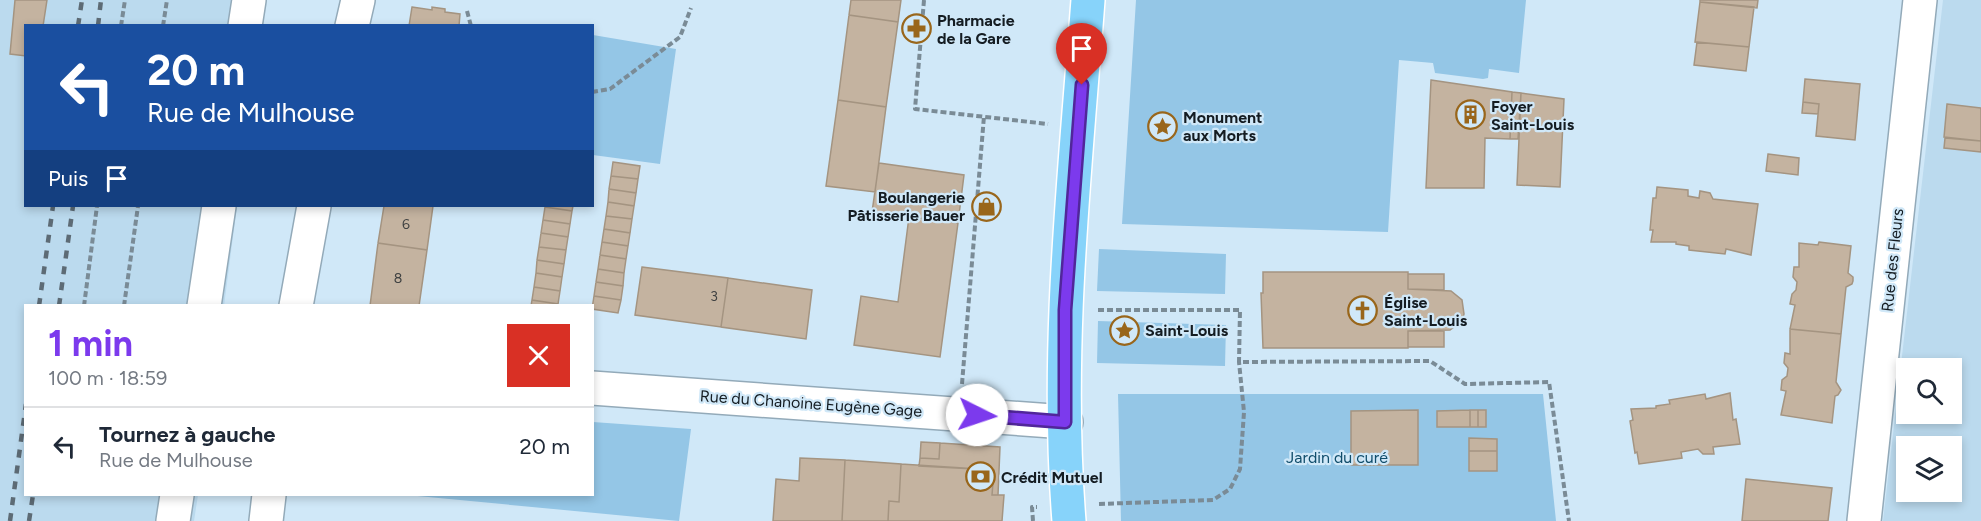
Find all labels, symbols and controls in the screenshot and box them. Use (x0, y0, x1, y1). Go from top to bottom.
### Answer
place label: Pharmacie de la Gare (937, 11, 1015, 48)
pharmacy icon: Pharmacie de la Gare (900, 13, 932, 45)
pin (1056, 23, 1107, 85)
icon: arrive (1065, 32, 1098, 65)
text: 20 m (147, 45, 245, 96)
icon: left (48, 48, 126, 126)
text: Rue de Mulhouse (147, 96, 355, 129)
place label: Foyer Saint-Louis (1491, 97, 1575, 134)
building icon: Foyer Saint-Louis (1454, 99, 1486, 131)
place label: Monument aux Morts (1183, 108, 1263, 145)
place icon: Monument aux Morts (1146, 110, 1178, 142)
icon: arrive (100, 162, 133, 195)
text: Puis (48, 165, 88, 192)
place label: Boulangerie Pâtisserie Bauer (847, 188, 965, 225)
shop icon: Boulangerie Pâtisserie Bauer (970, 190, 1002, 222)
street label: Rue des Fleurs (1878, 207, 1907, 313)
house number: 6 (402, 216, 410, 233)
house number: 8 (394, 270, 402, 287)
house number: 3 (710, 288, 718, 305)
place label: Église Saint-Louis (1384, 293, 1468, 330)
church icon: Église Saint-Louis (1347, 295, 1379, 327)
place icon: Saint-Louis (1108, 314, 1140, 346)
place label: Saint-Louis (1145, 321, 1229, 340)
text: 1 min (48, 322, 133, 365)
button: close (507, 324, 570, 387)
map controls (1896, 358, 1962, 502)
button: search (1896, 358, 1962, 424)
text: 100 m · 18:59 (48, 366, 167, 390)
position arrow (945, 383, 1009, 447)
street label: Rue du Chanoine Eugène Gage (699, 386, 923, 421)
text: Tournez à gauche (99, 421, 275, 448)
icon: left (48, 430, 81, 463)
text: 20 m (519, 433, 570, 460)
button: layers (1896, 436, 1962, 502)
text: Rue de Mulhouse (99, 448, 253, 472)
park label: Jardin du curé (1286, 448, 1388, 467)
bank icon: Crédit Mutuel (964, 461, 996, 493)
place label: Crédit Mutuel (1001, 468, 1103, 487)

